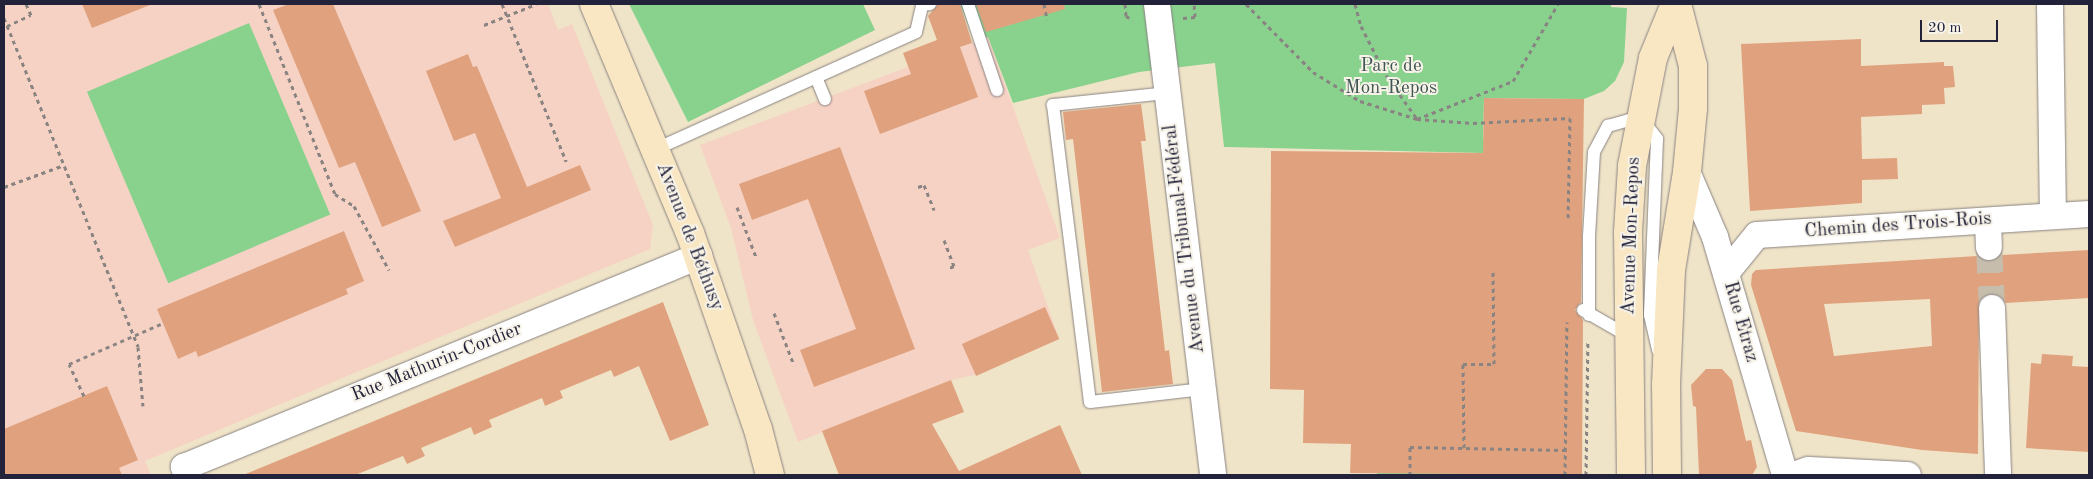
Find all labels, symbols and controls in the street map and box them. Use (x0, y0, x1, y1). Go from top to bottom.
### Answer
scale bar (1923, 10, 2000, 42)
text: 20 m (1928, 21, 1962, 36)
park label: Parc de Mon-Repos (1345, 56, 1437, 100)
street label: Avenue du Tribunal-Fédéral (1160, 123, 1210, 355)
street label: Avenue Mon-Repos (1618, 157, 1646, 315)
street label: Avenue de Béthusy (650, 160, 728, 314)
street label: Chemin des Trois-Rois (1804, 208, 1992, 244)
street label: Rue Etraz (1718, 279, 1762, 365)
street label: Rue Mathurin-Cordier (348, 318, 526, 408)

